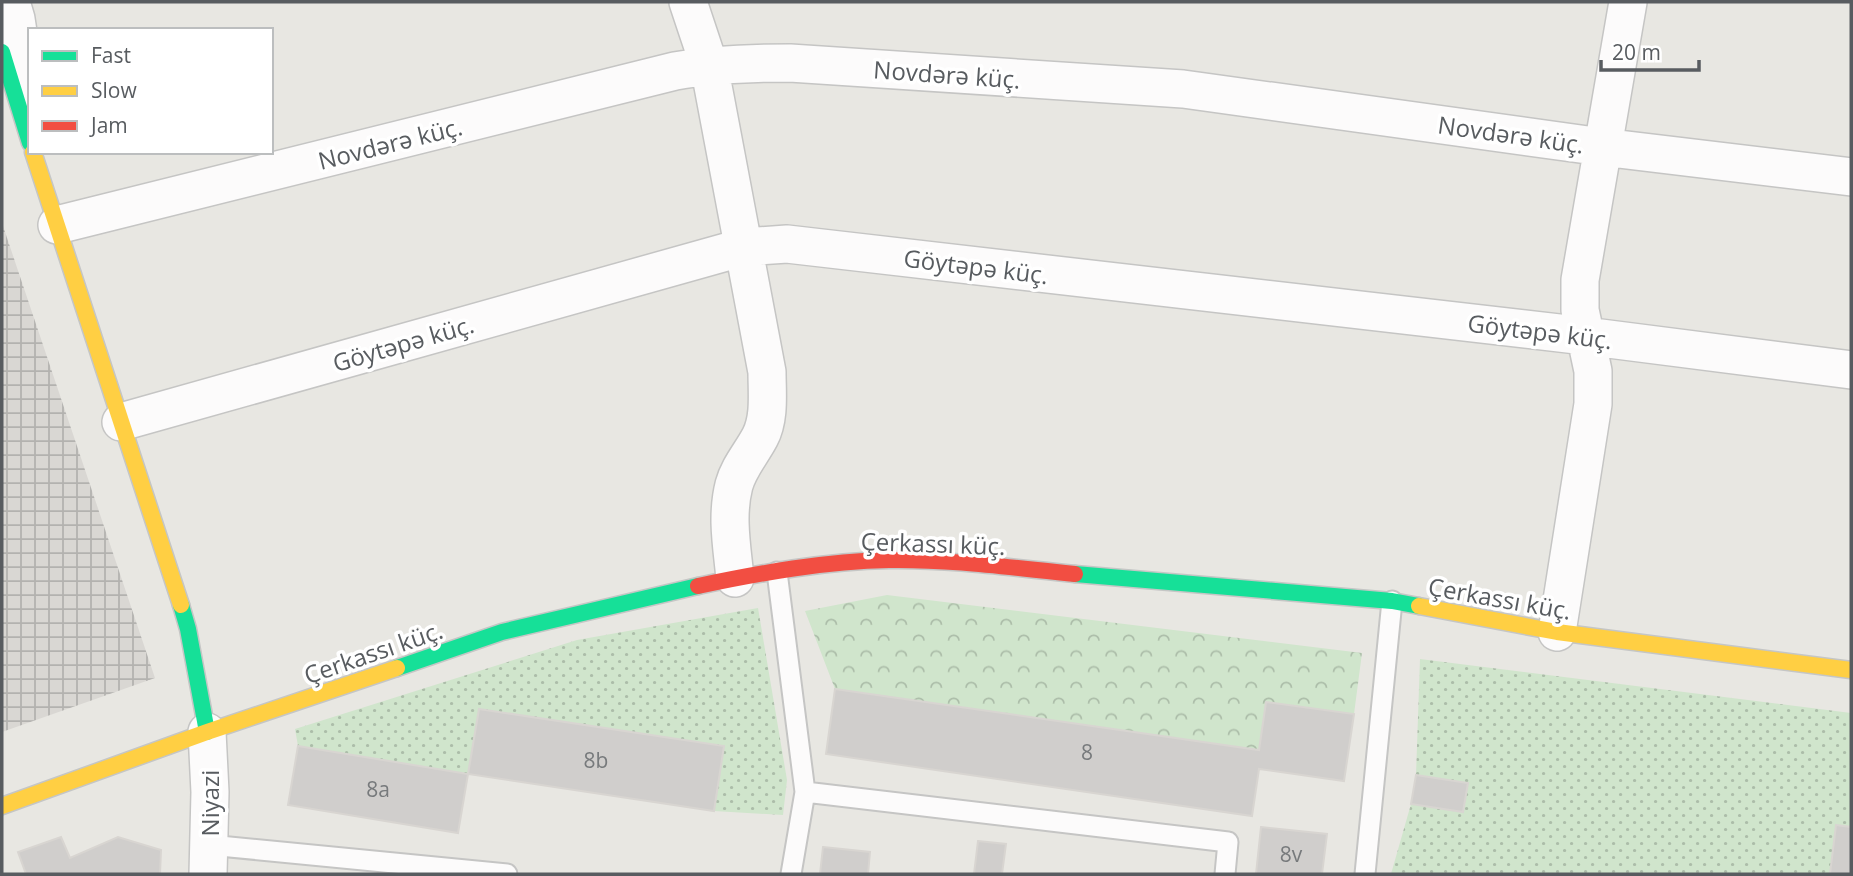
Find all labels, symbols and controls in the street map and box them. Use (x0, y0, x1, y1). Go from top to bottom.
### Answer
legend (28, 28, 273, 154)
scale bar (1601, 28, 1699, 72)
text: 20 m (1612, 38, 1661, 66)
text: Fast (91, 41, 131, 69)
street label: Novdərə küç. (872, 52, 1022, 96)
text: Slow (91, 76, 137, 104)
street label: Novdərə küç. (1436, 107, 1586, 161)
street label: Novdərə küç. (315, 109, 465, 177)
text: Jam (89, 111, 128, 139)
street label: Göytəpə küç. (902, 241, 1050, 291)
street label: Göytəpə küç. (1466, 306, 1614, 356)
street label: Göytəpə küç. (329, 307, 477, 379)
street label: Çerkassı küç. (860, 524, 1006, 562)
street label: Çerkassı küç. (1426, 569, 1574, 627)
street label: Çerkassı küç. (299, 613, 447, 691)
house number: 8 (1081, 738, 1093, 766)
house number: 8b (584, 746, 608, 774)
street label: Niyazi (193, 770, 226, 836)
house number: 8a (366, 775, 390, 803)
house number: 8v (1280, 840, 1303, 868)

